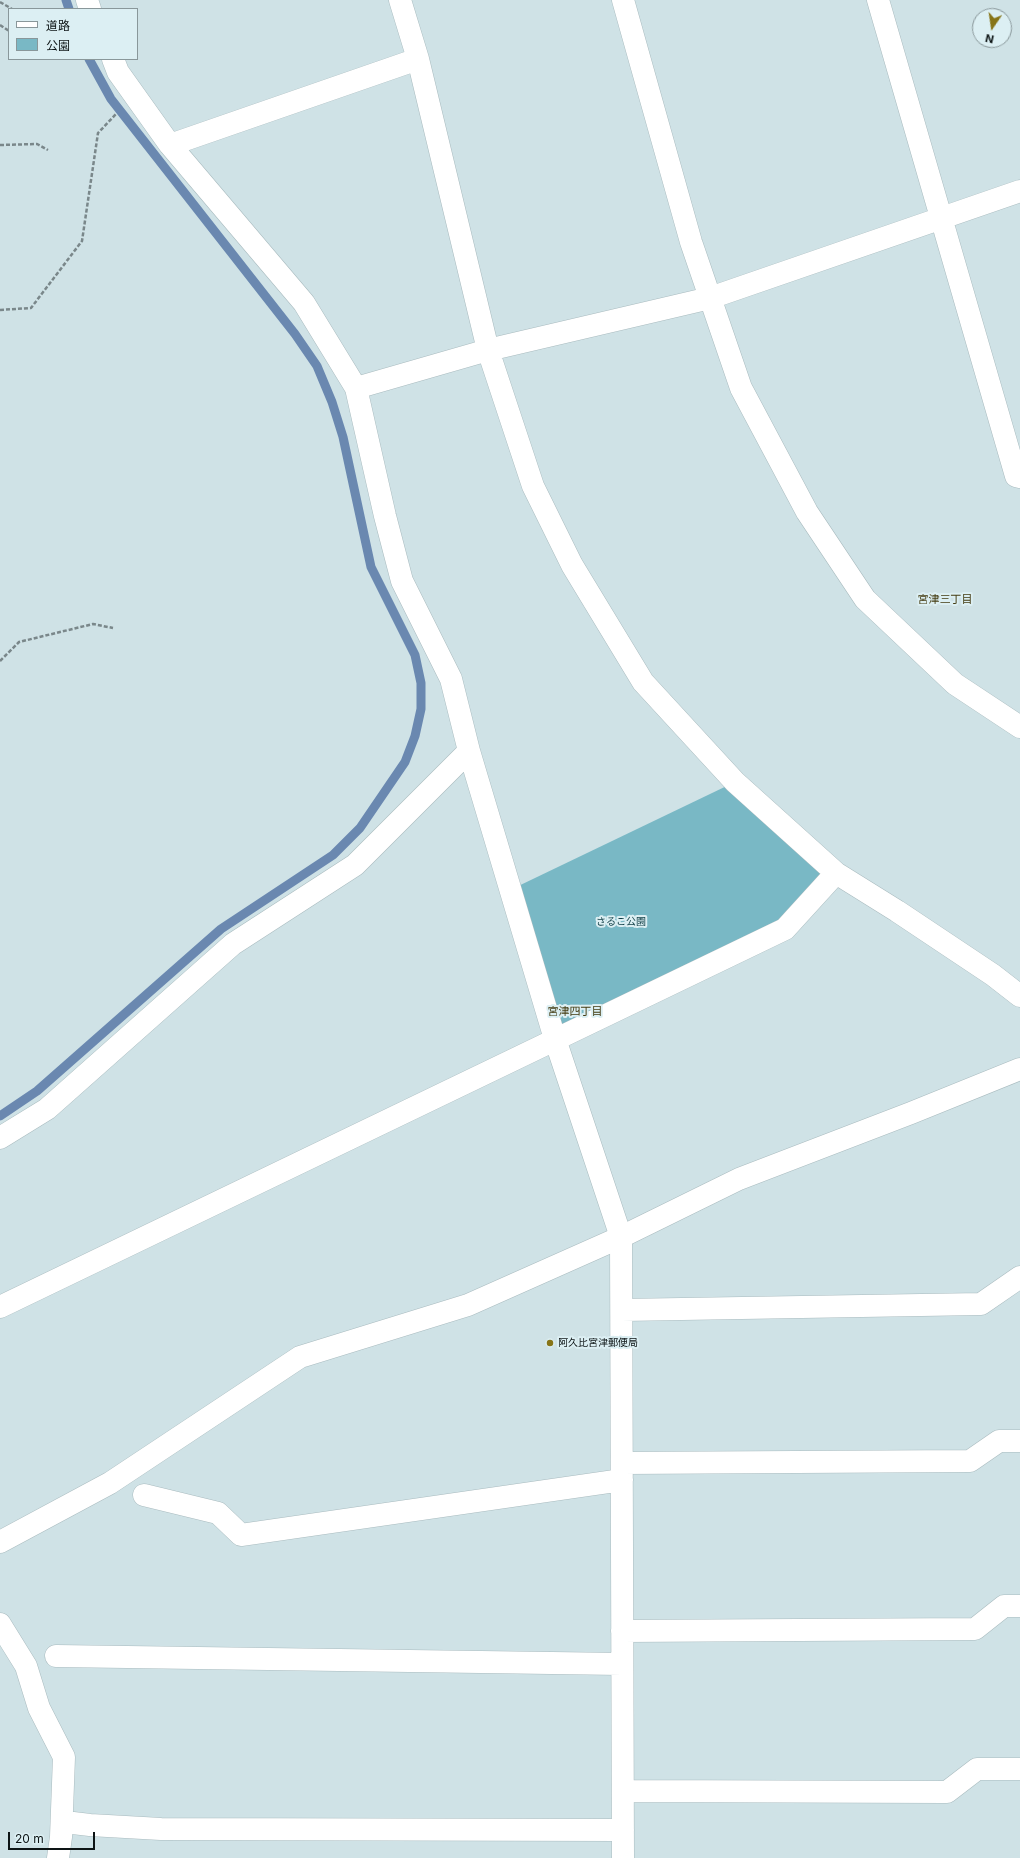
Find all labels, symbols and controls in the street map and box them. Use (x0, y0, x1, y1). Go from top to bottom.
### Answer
legend (8, 8, 138, 60)
north arrow (972, 8, 1012, 48)
text: 道路 (46, 18, 70, 33)
text: N (984, 31, 995, 46)
text: 公園 (46, 38, 70, 53)
district label: 宮津三丁目 (918, 593, 972, 607)
park label: さるこ公園 (596, 916, 646, 928)
district label: 宮津四丁目 (548, 1005, 602, 1019)
place label: 阿久比宮津郵便局 (558, 1337, 638, 1349)
marker: 阿久比宮津郵便局 (545, 1338, 555, 1348)
scale bar (10, 1824, 97, 1850)
text: 20 m (15, 1831, 44, 1846)

